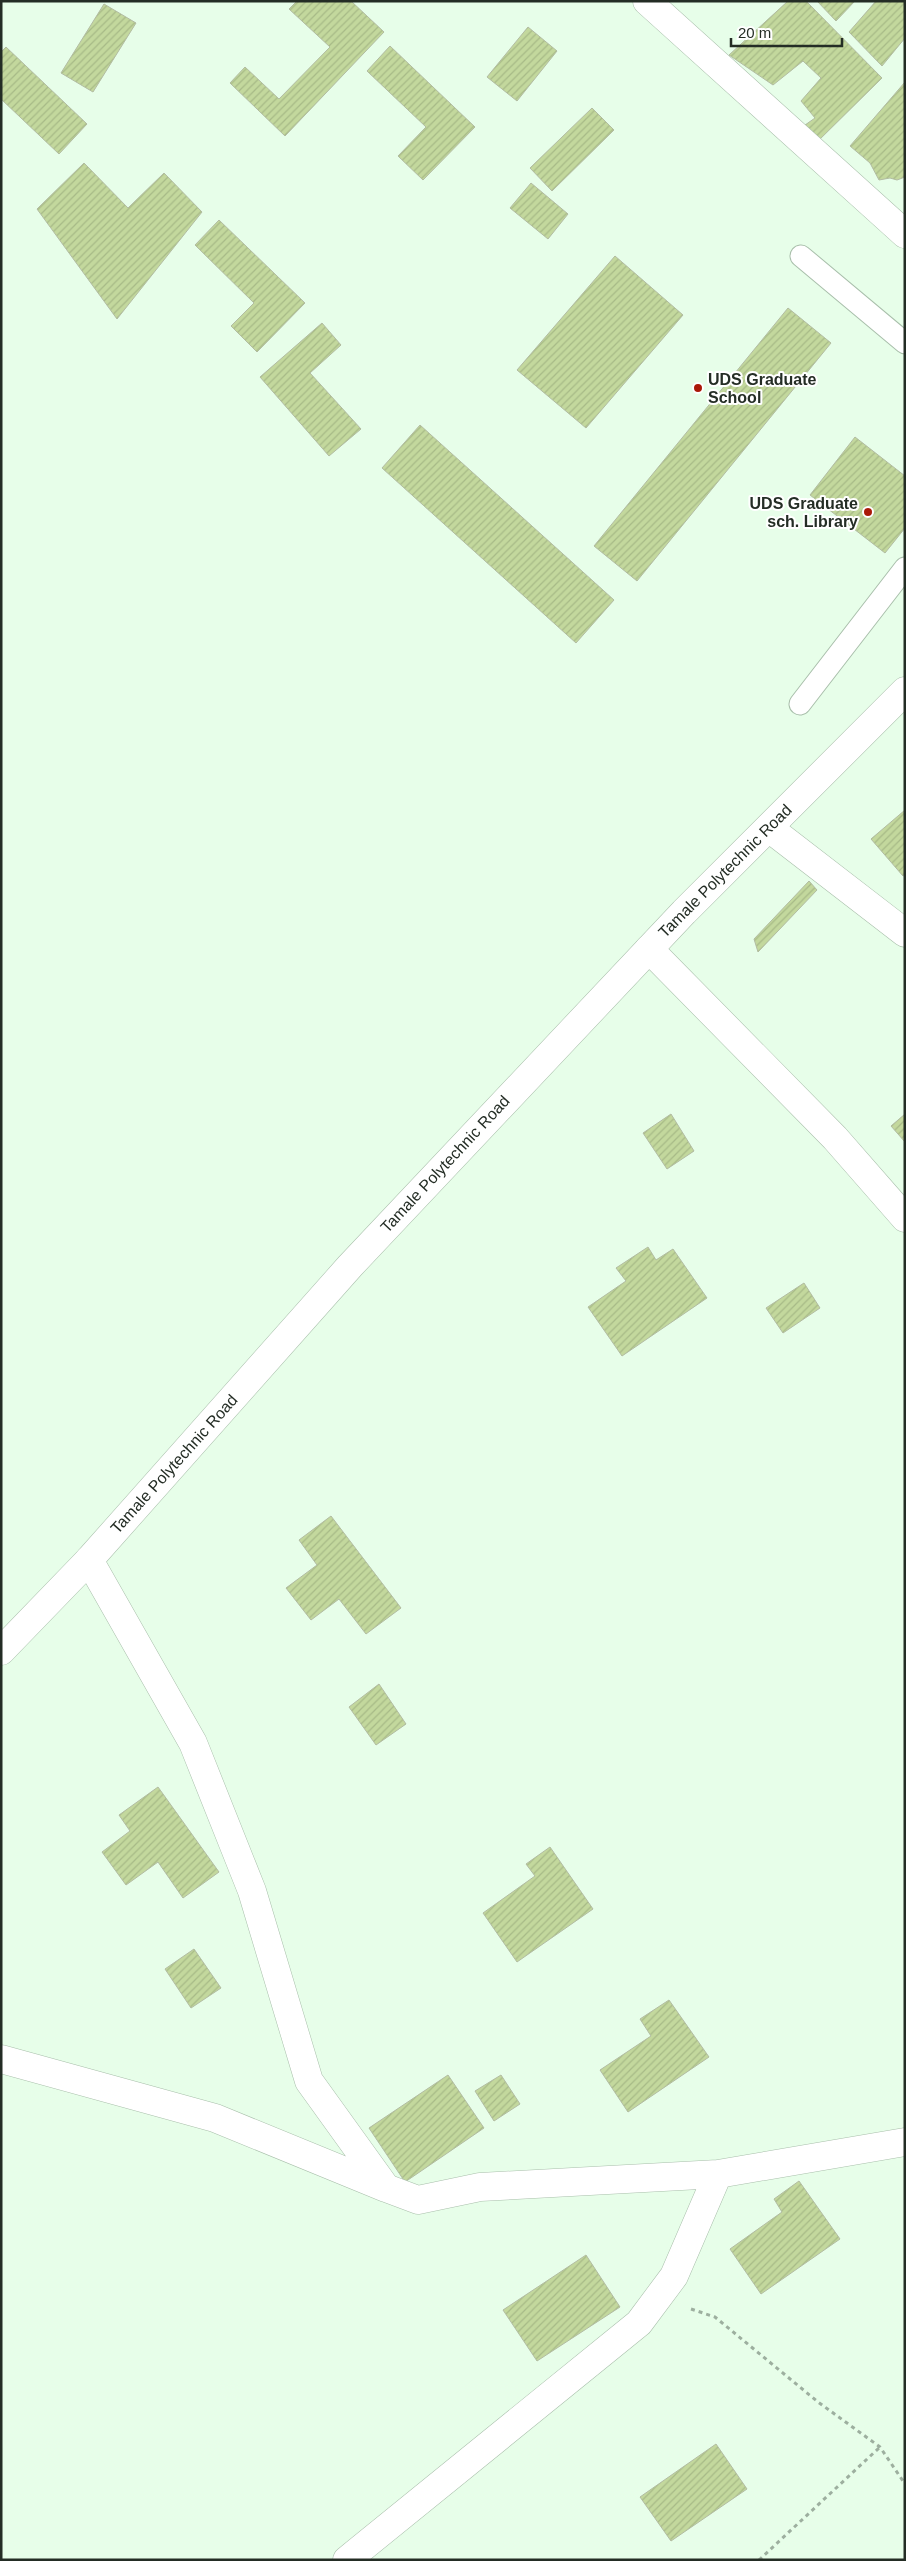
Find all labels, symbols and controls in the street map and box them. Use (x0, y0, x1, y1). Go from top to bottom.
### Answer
scale bar (731, 15, 842, 47)
text: 20 m (738, 24, 771, 41)
place label: UDS Graduate School (708, 371, 817, 406)
marker: UDS Graduate School (692, 382, 704, 394)
place label: UDS Graduate sch. Library (750, 495, 858, 530)
marker: UDS Graduate sch. Library (862, 506, 874, 518)
street label: Tamale Polytechnic Road (655, 801, 795, 941)
street label: Tamale Polytechnic Road (377, 1092, 513, 1236)
street label: Tamale Polytechnic Road (107, 1391, 241, 1537)

